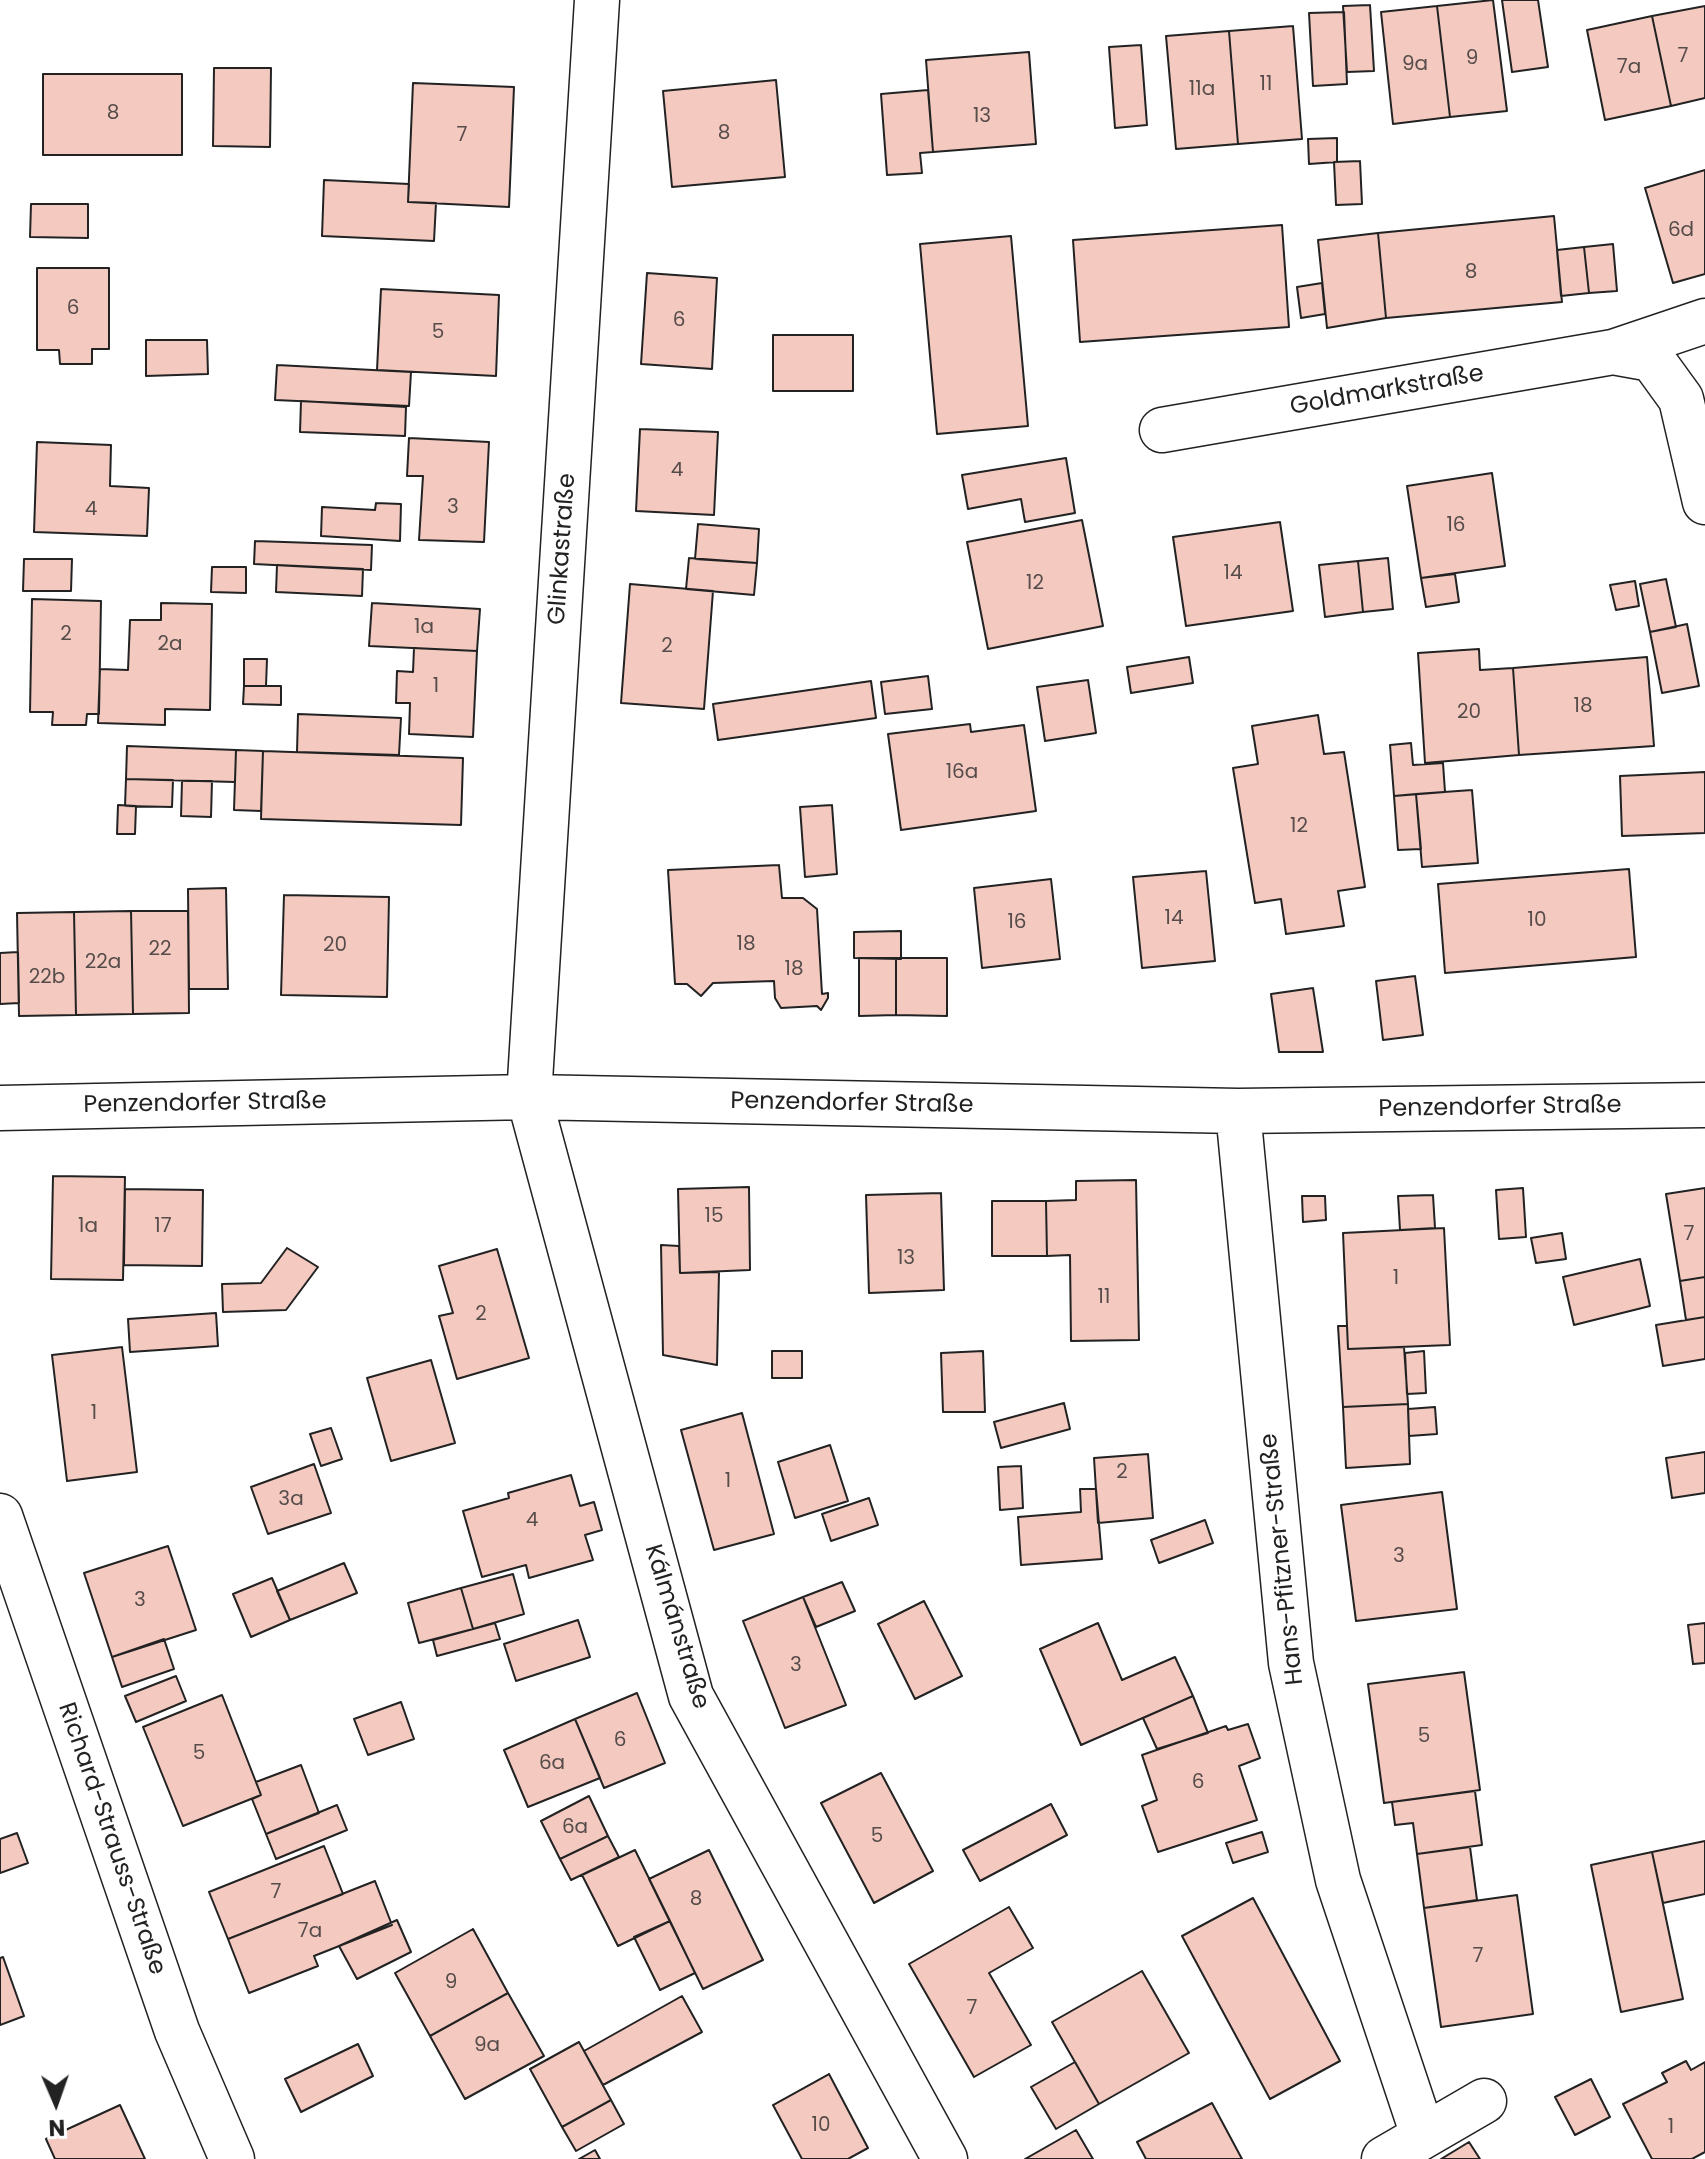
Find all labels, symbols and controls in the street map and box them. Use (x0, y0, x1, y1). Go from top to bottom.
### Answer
house number: 7 (1678, 45, 1688, 69)
house number: 9 (1466, 47, 1478, 71)
house number: 9a (1402, 53, 1428, 77)
house number: 7a (1617, 56, 1641, 80)
house number: 11 (1260, 73, 1272, 97)
house number: 11a (1189, 78, 1215, 102)
house number: 8 (107, 102, 119, 126)
house number: 13 (973, 105, 991, 129)
house number: 8 (718, 122, 730, 146)
house number: 7 (457, 124, 467, 148)
house number: 6d (1668, 219, 1694, 243)
house number: 8 (1465, 261, 1477, 285)
house number: 6 (67, 297, 79, 321)
house number: 6 (673, 309, 685, 333)
house number: 5 (432, 321, 444, 345)
street label: Goldmarkstraße (1288, 360, 1486, 422)
house number: 4 (671, 459, 683, 483)
street label: Glinkastraße (543, 472, 583, 626)
house number: 3 (447, 496, 459, 520)
house number: 4 (85, 498, 97, 522)
house number: 16 (1446, 514, 1466, 538)
house number: 14 (1224, 562, 1242, 586)
house number: 12 (1026, 572, 1044, 596)
house number: 1a (414, 616, 434, 640)
house number: 2 (60, 623, 72, 647)
house number: 2a (157, 633, 183, 657)
house number: 2 (661, 635, 673, 659)
house number: 1 (433, 675, 439, 699)
house number: 18 (1573, 695, 1593, 719)
house number: 20 (1457, 701, 1481, 725)
house number: 16a (946, 761, 978, 785)
house number: 12 (1290, 815, 1308, 839)
house number: 14 (1165, 907, 1183, 931)
house number: 10 (1528, 909, 1546, 933)
house number: 16 (1007, 911, 1027, 935)
house number: 18 (736, 933, 756, 957)
house number: 20 (323, 934, 347, 958)
house number: 22 (149, 938, 171, 962)
house number: 22a (85, 951, 121, 975)
house number: 18 (784, 958, 804, 982)
house number: 22b (29, 966, 65, 990)
street label: Penzendorfer Straße (83, 1087, 327, 1121)
street label: Penzendorfer Straße (730, 1087, 974, 1121)
street label: Penzendorfer Straße (1378, 1091, 1622, 1125)
house number: 15 (705, 1205, 723, 1229)
house number: 1a (78, 1215, 98, 1239)
house number: 17 (154, 1215, 172, 1239)
house number: 7 (1684, 1223, 1694, 1247)
house number: 13 (897, 1247, 915, 1271)
house number: 1 (1393, 1267, 1399, 1291)
house number: 11 (1098, 1286, 1110, 1310)
house number: 2 (475, 1303, 487, 1327)
house number: 1 (91, 1402, 97, 1426)
street label: Hans-Pfitzner-Straße (1255, 1432, 1311, 1686)
house number: 2 (1116, 1461, 1128, 1485)
house number: 1 (725, 1470, 731, 1494)
house number: 3a (278, 1488, 304, 1512)
house number: 4 (526, 1509, 538, 1533)
street label: Kálmánstraße (637, 1541, 715, 1713)
house number: 3 (1393, 1545, 1405, 1569)
house number: 3 (134, 1589, 146, 1613)
house number: 3 (790, 1654, 802, 1678)
street label: Richard-Strauss-Straße (51, 1699, 171, 1979)
house number: 5 (1418, 1725, 1430, 1749)
house number: 6 (614, 1729, 626, 1753)
house number: 5 (193, 1742, 205, 1766)
house number: 6a (539, 1752, 565, 1776)
house number: 6 (1192, 1771, 1204, 1795)
house number: 6a (562, 1816, 588, 1840)
house number: 5 (871, 1825, 883, 1849)
house number: 7 (271, 1881, 281, 1905)
house number: 8 (690, 1888, 702, 1912)
house number: 7a (298, 1920, 322, 1944)
house number: 7 (1473, 1945, 1483, 1969)
house number: 9 (445, 1971, 457, 1995)
house number: 7 (967, 1997, 977, 2021)
house number: 9a (474, 2034, 500, 2058)
north arrow (16, 2063, 96, 2143)
text: N (48, 2112, 66, 2143)
house number: 10 (812, 2114, 830, 2138)
house number: 1 (1668, 2116, 1674, 2140)

